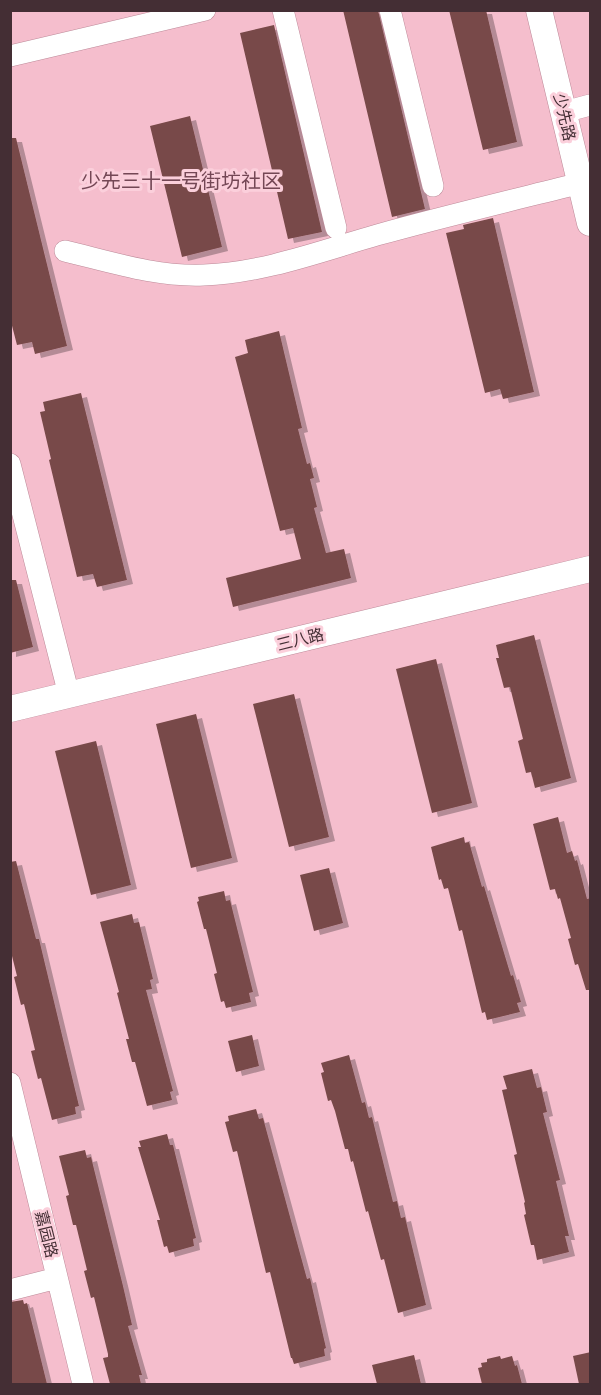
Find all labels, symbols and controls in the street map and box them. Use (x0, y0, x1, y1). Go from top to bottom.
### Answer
street label: 少先路 (549, 91, 581, 143)
district label: 少先三十一号街坊社区 (81, 167, 281, 194)
street label: 三八路 (274, 623, 326, 655)
street label: 嘉园路 (31, 1208, 63, 1260)

